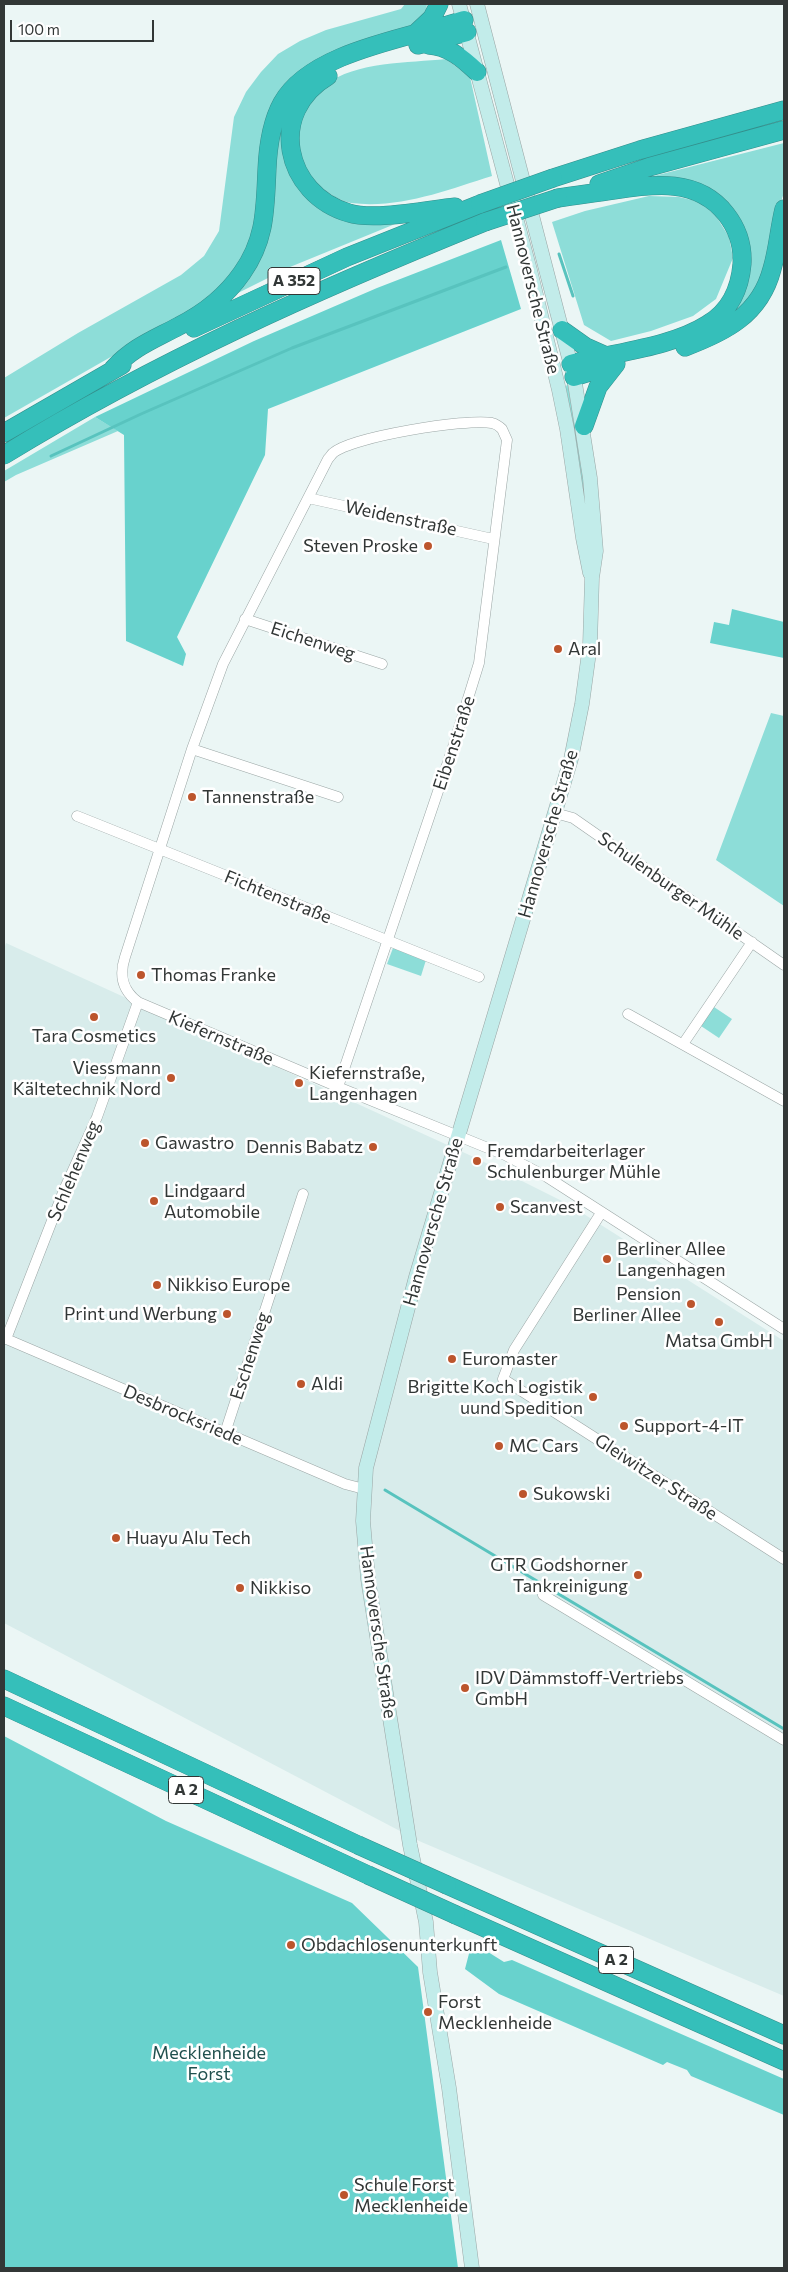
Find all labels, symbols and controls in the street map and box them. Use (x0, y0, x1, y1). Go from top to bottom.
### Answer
scale bar (12, 10, 156, 42)
text: 100 m (18, 20, 60, 38)
street label: Hannoversche Straße (501, 202, 565, 376)
road number: A 352 (268, 268, 320, 294)
street label: Weidenstraße (343, 496, 459, 540)
place label: Steven Proske (303, 535, 418, 557)
marker: Steven Proske (422, 540, 434, 552)
street label: Eichenweg (268, 617, 358, 665)
place label: Aral (568, 638, 601, 660)
marker: Aral (552, 643, 564, 655)
street label: Eibenstraße (429, 693, 479, 793)
street label: Hannoversche Straße (514, 747, 582, 921)
place label: Tannenstraße (202, 786, 314, 808)
marker: Tannenstraße (186, 791, 198, 803)
street label: Schulenburger Mühle (594, 827, 748, 945)
street label: Fichtenstraße (221, 866, 335, 928)
place label: Thomas Franke (151, 964, 276, 986)
marker: Thomas Franke (135, 969, 147, 981)
street label: Kiefernstraße (165, 1006, 277, 1070)
marker: Tara Cosmetics (88, 1011, 100, 1023)
place label: Tara Cosmetics (32, 1025, 156, 1047)
place label: Viessmann Kältetechnik Nord (13, 1057, 161, 1100)
place label: Kiefernstraße, Langenhagen (309, 1062, 425, 1104)
marker: Viessmann Kältetechnik Nord (165, 1072, 177, 1084)
marker: Kiefernstraße, Langenhagen (293, 1077, 305, 1089)
street label: Schlehenweg (43, 1117, 105, 1225)
place label: Gawastro (155, 1132, 234, 1154)
street label: Hannoversche Straße (399, 1135, 467, 1309)
place label: Dennis Babatz (246, 1136, 363, 1158)
marker: Gawastro (139, 1137, 151, 1149)
place label: Fremdarbeiterlager Schulenburger Mühle (487, 1140, 660, 1182)
marker: Dennis Babatz (367, 1141, 379, 1153)
marker: Fremdarbeiterlager Schulenburger Mühle (471, 1155, 483, 1167)
place label: Lindgaard Automobile (164, 1180, 260, 1222)
marker: Lindgaard Automobile (148, 1195, 160, 1207)
place label: Scanvest (510, 1196, 583, 1218)
marker: Scanvest (494, 1201, 506, 1213)
place label: Berliner Allee Langenhagen (617, 1238, 726, 1280)
marker: Berliner Allee Langenhagen (601, 1253, 613, 1265)
place label: Nikkiso Europe (167, 1274, 290, 1296)
marker: Nikkiso Europe (151, 1279, 163, 1291)
place label: Pension Berliner Allee (572, 1283, 681, 1326)
marker: Pension Berliner Allee (685, 1298, 697, 1310)
place label: Print und Werbung (64, 1303, 217, 1325)
marker: Print und Werbung (221, 1308, 233, 1320)
street label: Eschenweg (226, 1309, 274, 1403)
marker: Matsa GmbH (713, 1316, 725, 1328)
place label: Matsa GmbH (665, 1330, 773, 1352)
place label: Euromaster (462, 1348, 558, 1370)
marker: Euromaster (446, 1353, 458, 1365)
place label: Aldi (311, 1373, 343, 1395)
place label: Brigitte Koch Logistik uund Spedition (407, 1376, 583, 1418)
marker: Aldi (295, 1378, 307, 1390)
street label: Desbrocksriede (120, 1380, 246, 1450)
marker: Brigitte Koch Logistik uund Spedition (587, 1391, 599, 1403)
place label: Support-4-IT (634, 1415, 744, 1437)
marker: Support-4-IT (618, 1420, 630, 1432)
street label: Gleiwitzer Straße (591, 1429, 721, 1525)
place label: MC Cars (509, 1435, 578, 1457)
marker: MC Cars (493, 1440, 505, 1452)
place label: Sukowski (533, 1483, 610, 1505)
marker: Sukowski (517, 1488, 529, 1500)
place label: Huayu Alu Tech (126, 1527, 251, 1549)
marker: Huayu Alu Tech (110, 1532, 122, 1544)
street label: Hannoversche Straße (355, 1544, 401, 1720)
place label: GTR Godshorner Tankreinigung (490, 1554, 628, 1596)
marker: GTR Godshorner Tankreinigung (632, 1569, 644, 1581)
place label: Nikkiso (250, 1577, 311, 1599)
marker: Nikkiso (234, 1582, 246, 1594)
place label: IDV Dämmstoff-Vertriebs GmbH (475, 1667, 684, 1710)
marker: IDV Dämmstoff-Vertriebs GmbH (459, 1682, 471, 1694)
road number: A 2 (168, 1776, 204, 1804)
place label: Obdachlosenunterkunft (301, 1934, 497, 1956)
marker: Obdachlosenunterkunft (285, 1939, 297, 1951)
road number: A 2 (598, 1946, 634, 1974)
place label: Forst Mecklenheide (438, 1991, 552, 2034)
marker: Forst Mecklenheide (422, 2006, 434, 2018)
park label: Mecklenheide Forst (152, 2042, 266, 2084)
place label: Schule Forst Mecklenheide (354, 2174, 468, 2216)
marker: Schule Forst Mecklenheide (338, 2189, 350, 2201)

